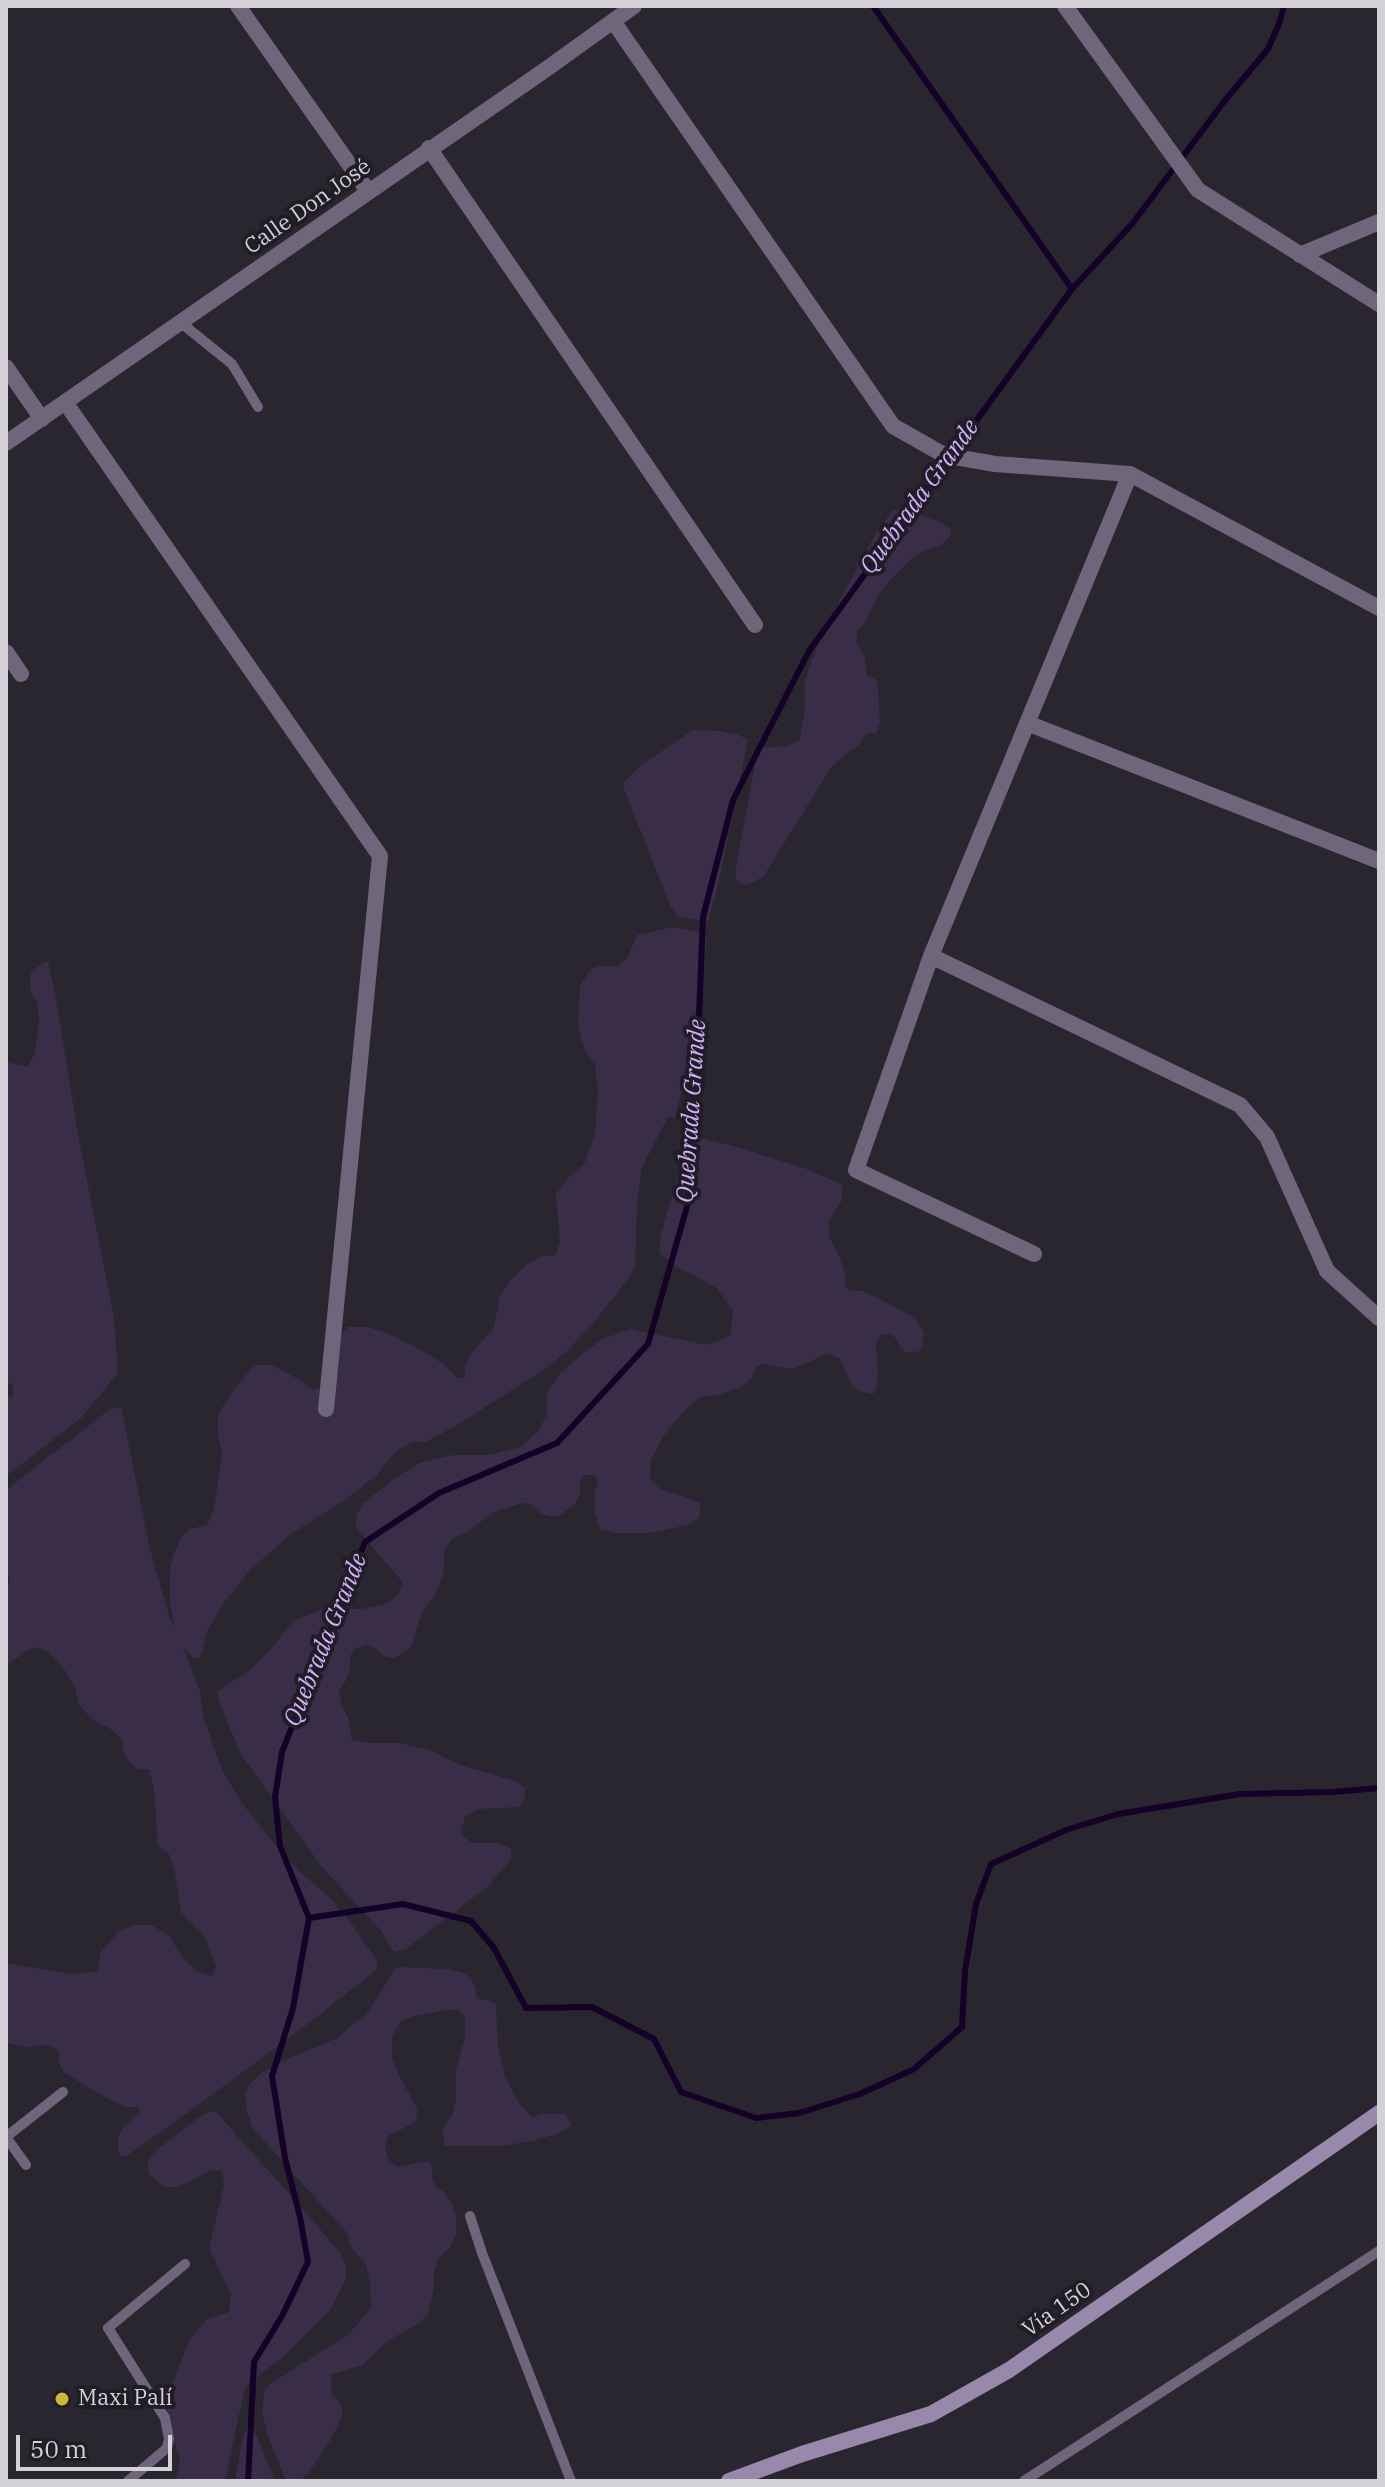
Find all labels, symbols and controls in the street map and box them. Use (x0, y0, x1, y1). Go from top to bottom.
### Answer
street label: Calle Don José (240, 154, 376, 260)
water label: Quebrada Grande (854, 414, 986, 580)
water label: Quebrada Grande (671, 1018, 713, 1204)
water label: Quebrada Grande (278, 1549, 374, 1731)
street label: Vía 150 (1018, 2277, 1096, 2343)
place label: Maxi Palí (78, 2386, 173, 2412)
marker: Maxi Palí (53, 2390, 71, 2408)
scale bar (20, 2419, 176, 2469)
text: 50 m (30, 2433, 87, 2465)

